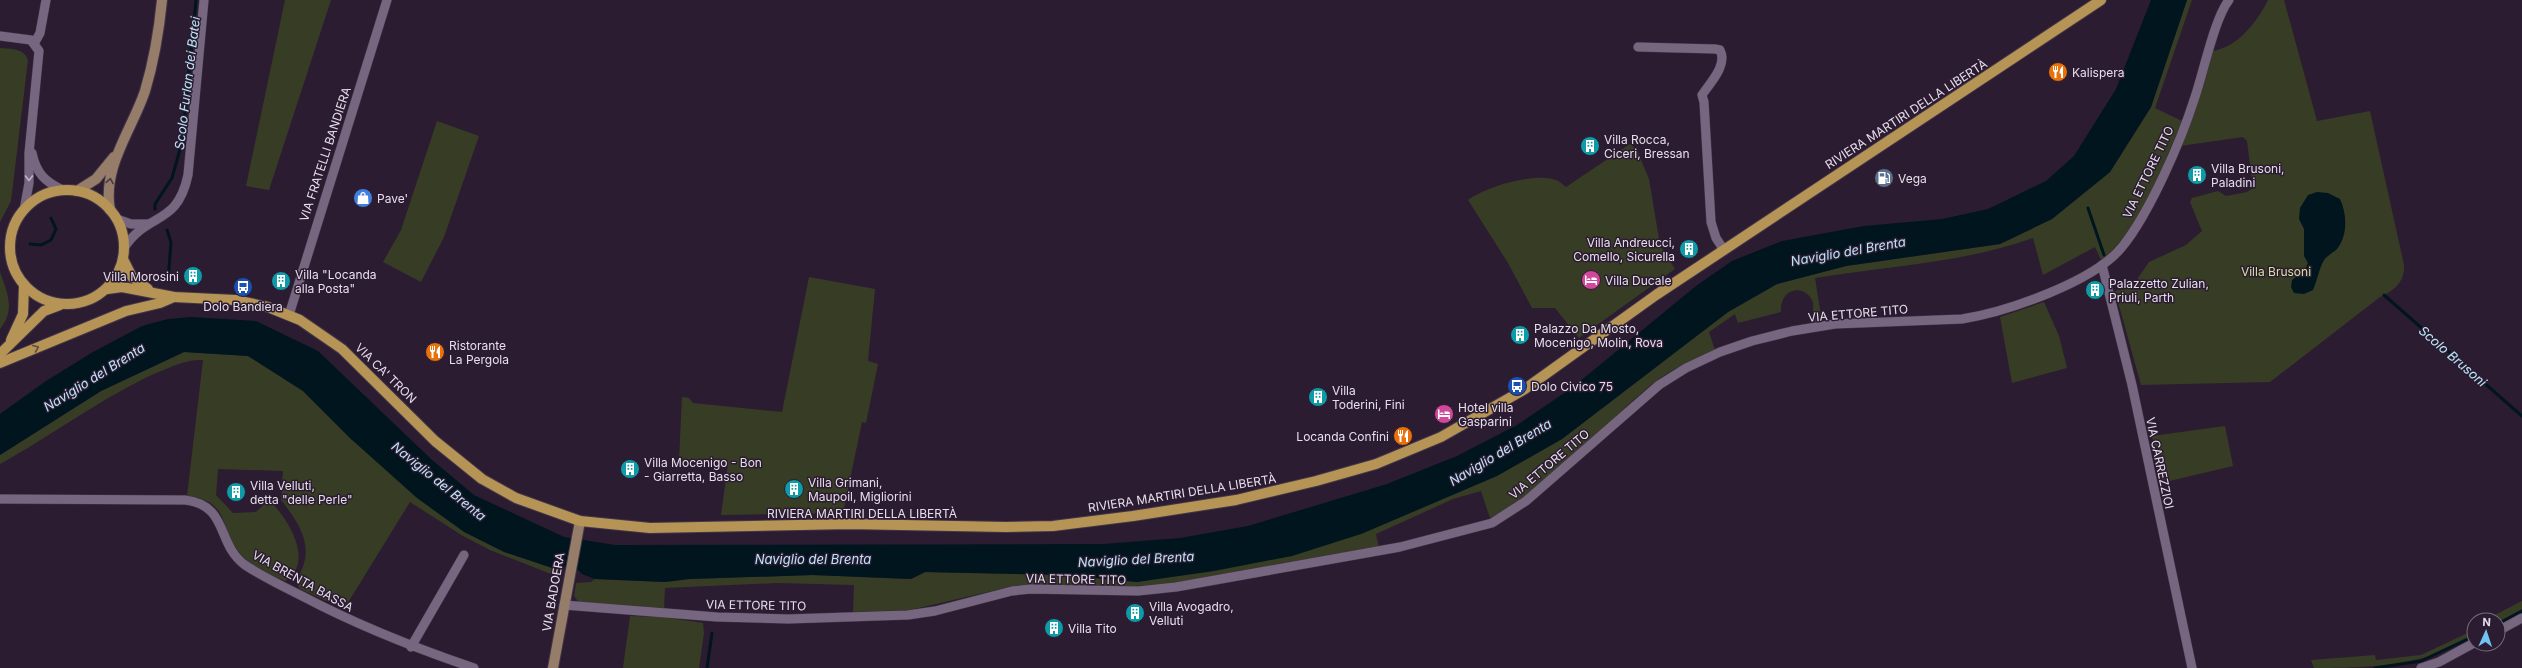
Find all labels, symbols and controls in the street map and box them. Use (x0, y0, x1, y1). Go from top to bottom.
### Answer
water label: Scolo Furlan dei Batei (171, 15, 203, 151)
street label: RIVIERA MARTIRI DELLA LIBERTÀ (1822, 56, 1990, 172)
restaurant icon: Kalispera (2047, 61, 2069, 83)
place label: Kalispera (2072, 65, 2125, 80)
street label: VIA FRATELLI BANDIERA (296, 85, 354, 223)
street label: VIA ETTORE TITO (2119, 124, 2177, 220)
place label: Villa Rocca, Ciceri, Bressan (1604, 132, 1690, 161)
building icon: Villa Rocca, Ciceri, Bressan (1579, 135, 1601, 157)
place label: Villa Brusoni, Paladini (2211, 161, 2285, 190)
building icon: Villa Brusoni, Paladini (2186, 164, 2208, 186)
fuel station icon: Vega (1873, 167, 1895, 189)
place label: Vega (1898, 171, 1927, 186)
one-way arrow (25, 175, 33, 181)
one-way arrow (105, 178, 114, 184)
shop icon: Pave' (352, 187, 374, 209)
place label: Pave' (377, 191, 408, 206)
water label: Naviglio del Brenta (1789, 233, 1907, 269)
place label: Villa Andreucci, Comello, Sicurella (1573, 235, 1675, 264)
building icon: Villa Andreucci, Comello, Sicurella (1678, 238, 1700, 260)
park label: Villa Brusoni (2241, 264, 2311, 279)
building icon: Villa Morosini (182, 265, 204, 287)
place label: Villa "Locanda alla Posta" (295, 267, 377, 296)
place label: Villa Morosini (103, 269, 179, 284)
hotel icon: Villa Ducale (1580, 269, 1602, 291)
building icon: Villa "Locanda alla Posta" (270, 270, 292, 292)
place label: Villa Ducale (1605, 273, 1671, 288)
bus stop icon: Dolo Bandiera (232, 276, 254, 298)
place label: Palazzetto Zulian, Priuli, Parth (2109, 276, 2209, 305)
building icon: Palazzetto Zulian, Priuli, Parth (2084, 279, 2106, 301)
place label: Dolo Bandiera (203, 299, 283, 314)
street label: VIA ETTORE TITO (1807, 301, 1909, 325)
place label: Palazzo Da Mosto, Mocenigo, Molin, Rova (1534, 321, 1663, 350)
water label: Scolo Brusoni (2416, 322, 2491, 390)
building icon: Palazzo Da Mosto, Mocenigo, Molin, Rova (1509, 324, 1531, 346)
place label: Ristorante La Pergola (449, 338, 509, 367)
water label: Naviglio del Brenta (40, 339, 148, 415)
street label: VIA CA' TRON (352, 340, 420, 406)
restaurant icon: Ristorante La Pergola (424, 341, 446, 363)
one-way arrow (33, 344, 40, 352)
bus stop icon: Dolo Civico 75 (1506, 375, 1528, 397)
place label: Dolo Civico 75 (1531, 379, 1613, 394)
place label: Villa Toderini, Fini (1332, 383, 1405, 412)
building icon: Villa Toderini, Fini (1307, 386, 1329, 408)
place label: Hotel villa Gasparini (1458, 400, 1513, 429)
hotel icon: Hotel villa Gasparini (1433, 403, 1455, 425)
water label: Naviglio del Brenta (1446, 415, 1554, 489)
street label: VIA CARREZZIOI (2143, 416, 2177, 510)
restaurant icon: Locanda Confini (1392, 425, 1414, 447)
street label: VIA ETTORE TITO (1506, 426, 1592, 502)
place label: Locanda Confini (1296, 429, 1389, 444)
water label: Naviglio del Brenta (389, 438, 489, 524)
place label: Villa Mocenigo - Bon - Giarretta, Basso (644, 455, 762, 484)
building icon: Villa Mocenigo - Bon - Giarretta, Basso (619, 458, 641, 480)
street label: RIVIERA MARTIRI DELLA LIBERTÀ (1087, 471, 1277, 515)
place label: Villa Grimani, Maupoil, Migliorini (808, 475, 912, 504)
place label: Villa Velluti, detta "delle Perle" (250, 478, 353, 507)
building icon: Villa Grimani, Maupoil, Migliorini (783, 478, 805, 500)
building icon: Villa Velluti, detta "delle Perle" (225, 481, 247, 503)
street label: RIVIERA MARTIRI DELLA LIBERTÀ (767, 506, 957, 521)
street label: VIA BRENTA BASSA (250, 547, 356, 615)
water label: Naviglio del Brenta (1077, 548, 1195, 570)
street label: VIA BADOERA (539, 551, 567, 633)
water label: Naviglio del Brenta (755, 551, 871, 567)
street label: VIA ETTORE TITO (1026, 571, 1126, 587)
street label: VIA ETTORE TITO (706, 597, 806, 613)
place label: Villa Avogadro, Velluti (1149, 599, 1234, 628)
building icon: Villa Avogadro, Velluti (1124, 602, 1146, 624)
north arrow (2466, 612, 2506, 652)
text: N (2482, 615, 2491, 629)
building icon: Villa Tito (1043, 617, 1065, 639)
place label: Villa Tito (1068, 621, 1117, 636)

